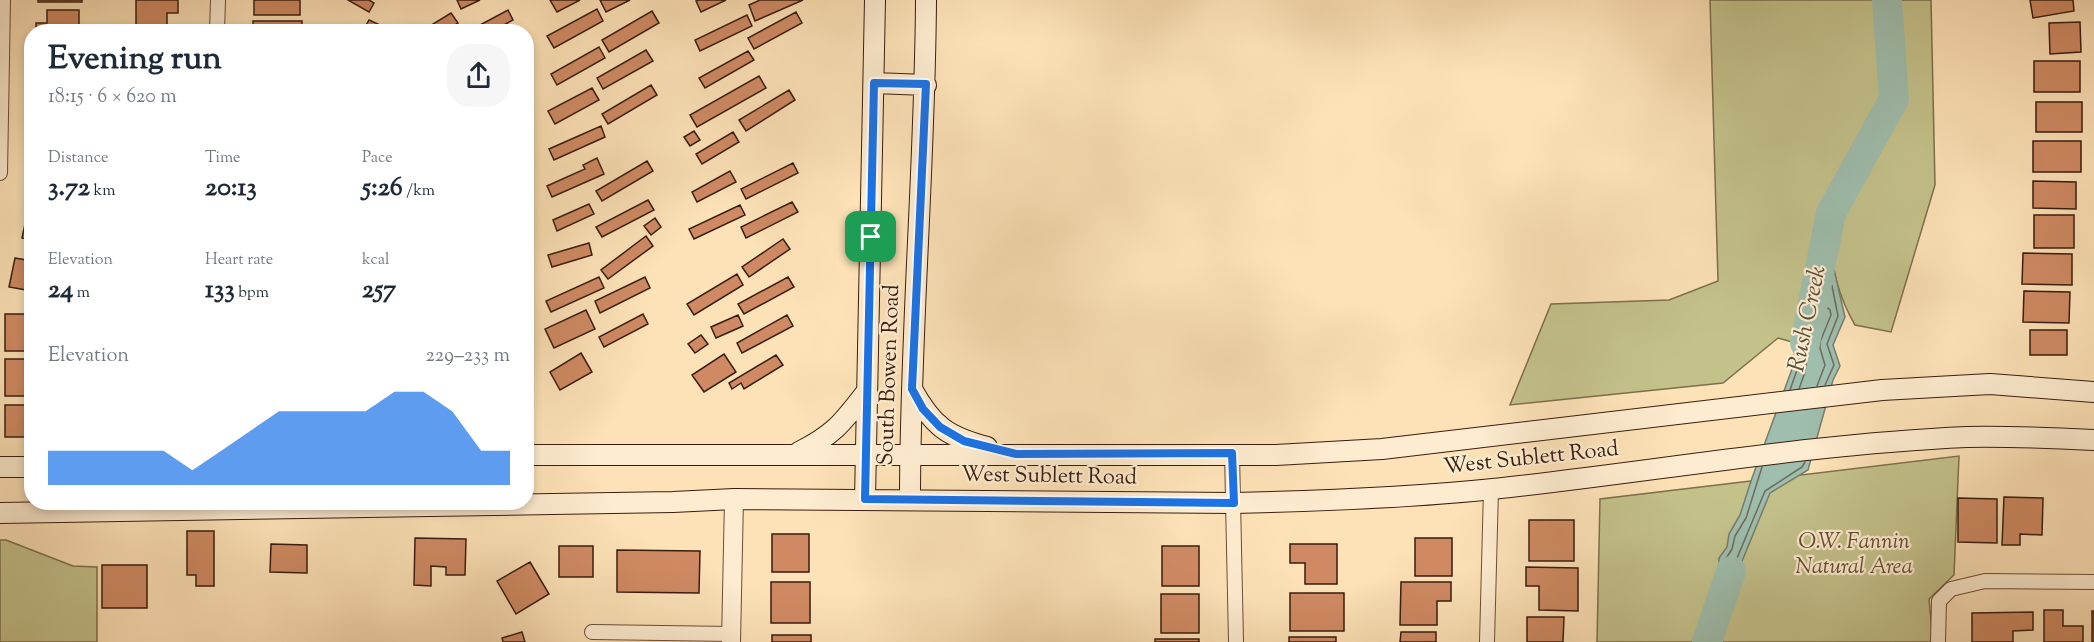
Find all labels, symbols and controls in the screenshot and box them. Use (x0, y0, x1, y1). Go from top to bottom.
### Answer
text: Evening run (48, 36, 222, 84)
button: share (447, 44, 510, 107)
text: 18:15 · 6 × 620 m (48, 83, 177, 112)
text: Distance (48, 147, 108, 170)
text: Time (205, 147, 241, 170)
text: Pace (362, 147, 393, 170)
text: 3.72 (48, 170, 90, 207)
text: 20:13 (205, 170, 257, 207)
text: 5:26 (362, 170, 403, 207)
text: km (90, 180, 115, 203)
text: /km (403, 180, 435, 203)
pin (845, 211, 896, 262)
icon: arrive (854, 220, 887, 253)
text: Elevation (48, 249, 113, 272)
text: Heart rate (205, 249, 273, 272)
text: kcal (362, 249, 390, 272)
water label: Rush Creek (1780, 263, 1836, 375)
text: 24 (48, 272, 73, 309)
text: 133 (205, 272, 235, 309)
text: 257 (362, 272, 396, 309)
text: m (73, 282, 90, 305)
text: bpm (235, 282, 269, 305)
street label: South Bowen Road (871, 284, 909, 466)
text: Elevation (48, 342, 129, 371)
text: 229–233 m (425, 342, 510, 371)
street label: West Sublett Road (1442, 434, 1620, 484)
street label: West Sublett Road (961, 459, 1137, 495)
park label: O.W. Fannin Natural Area (1795, 527, 1913, 584)

